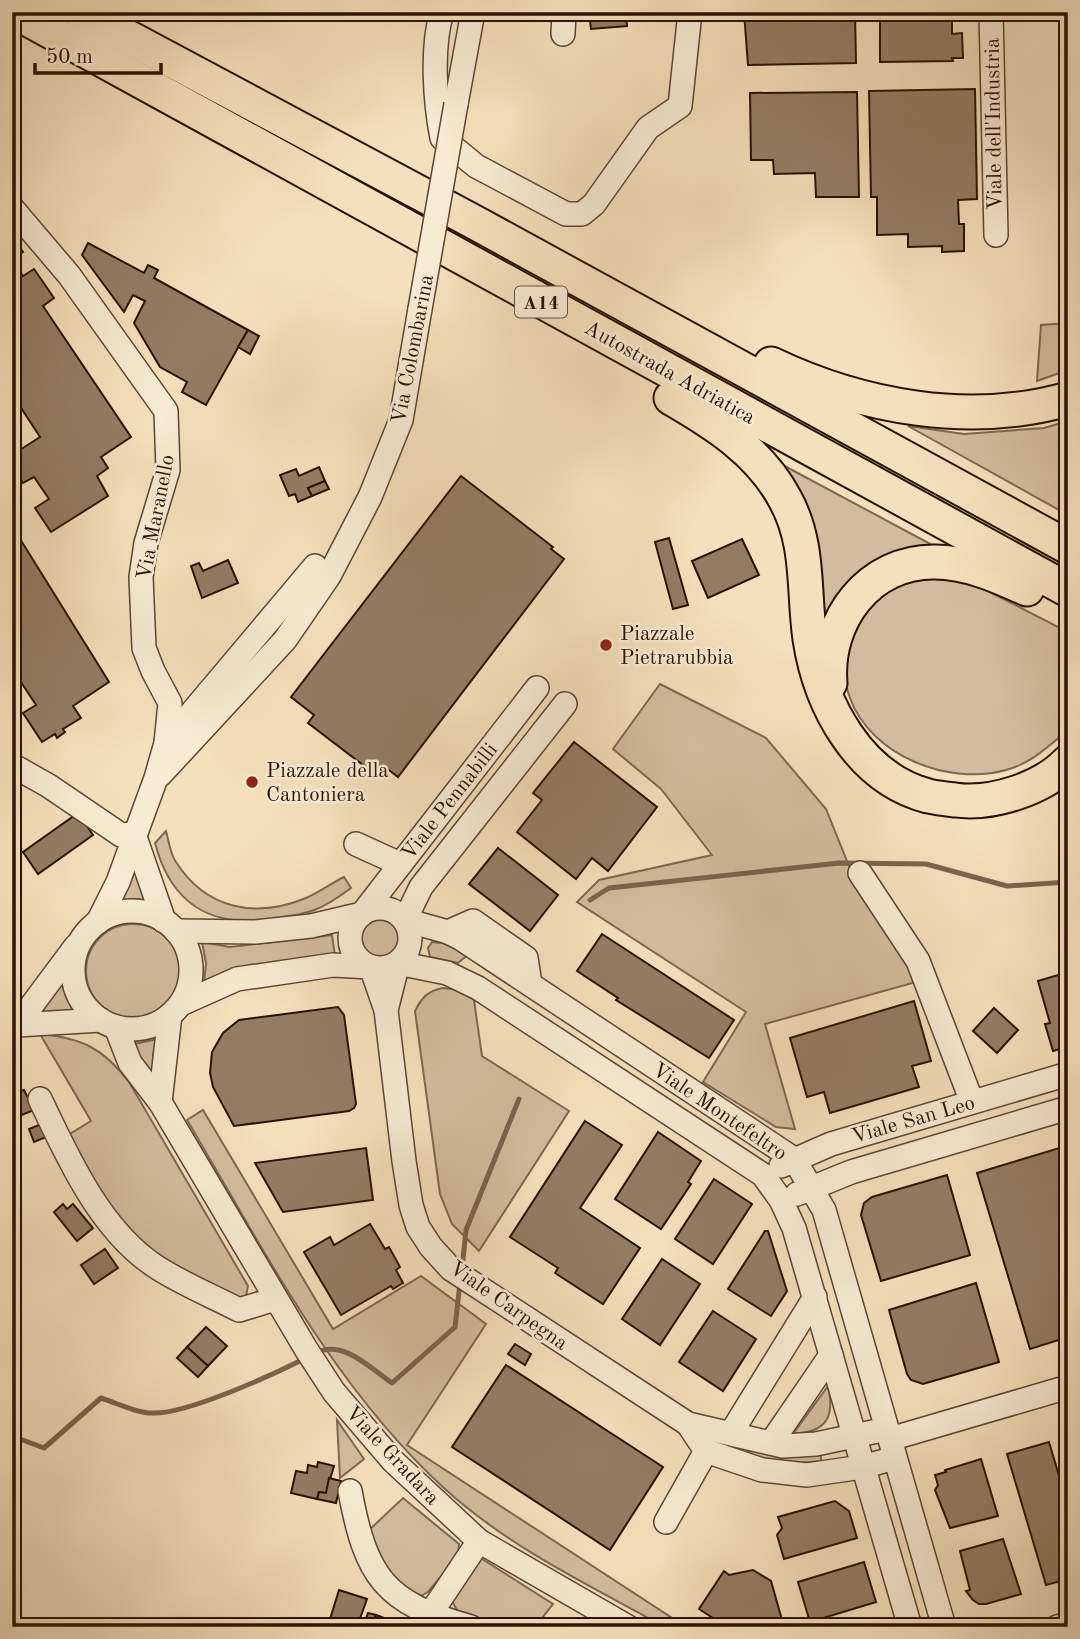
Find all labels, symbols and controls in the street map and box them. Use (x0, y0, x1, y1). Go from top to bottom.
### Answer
scale bar (35, 32, 161, 76)
street label: Viale dell'Industria (982, 38, 1007, 210)
text: 50 m (46, 47, 93, 68)
street label: Via Colombarina (389, 273, 438, 426)
road number: A14 (515, 286, 567, 318)
street label: Autostrada Adriatica (580, 318, 758, 429)
street label: Via Maranello (134, 453, 179, 582)
place label: Piazzale Pietrarubbia (620, 624, 733, 669)
marker: Piazzale Pietrarubbia (598, 637, 614, 653)
street label: Viale Pennabilli (398, 740, 502, 864)
place label: Piazzale della Cantoniera (266, 761, 389, 806)
marker: Piazzale della Cantoniera (244, 774, 260, 790)
street label: Viale Montefeltro (648, 1059, 790, 1165)
street label: Viale San Leo (849, 1093, 977, 1148)
street label: Viale Carpegna (445, 1258, 571, 1355)
street label: Viale Gradara (341, 1402, 443, 1510)

